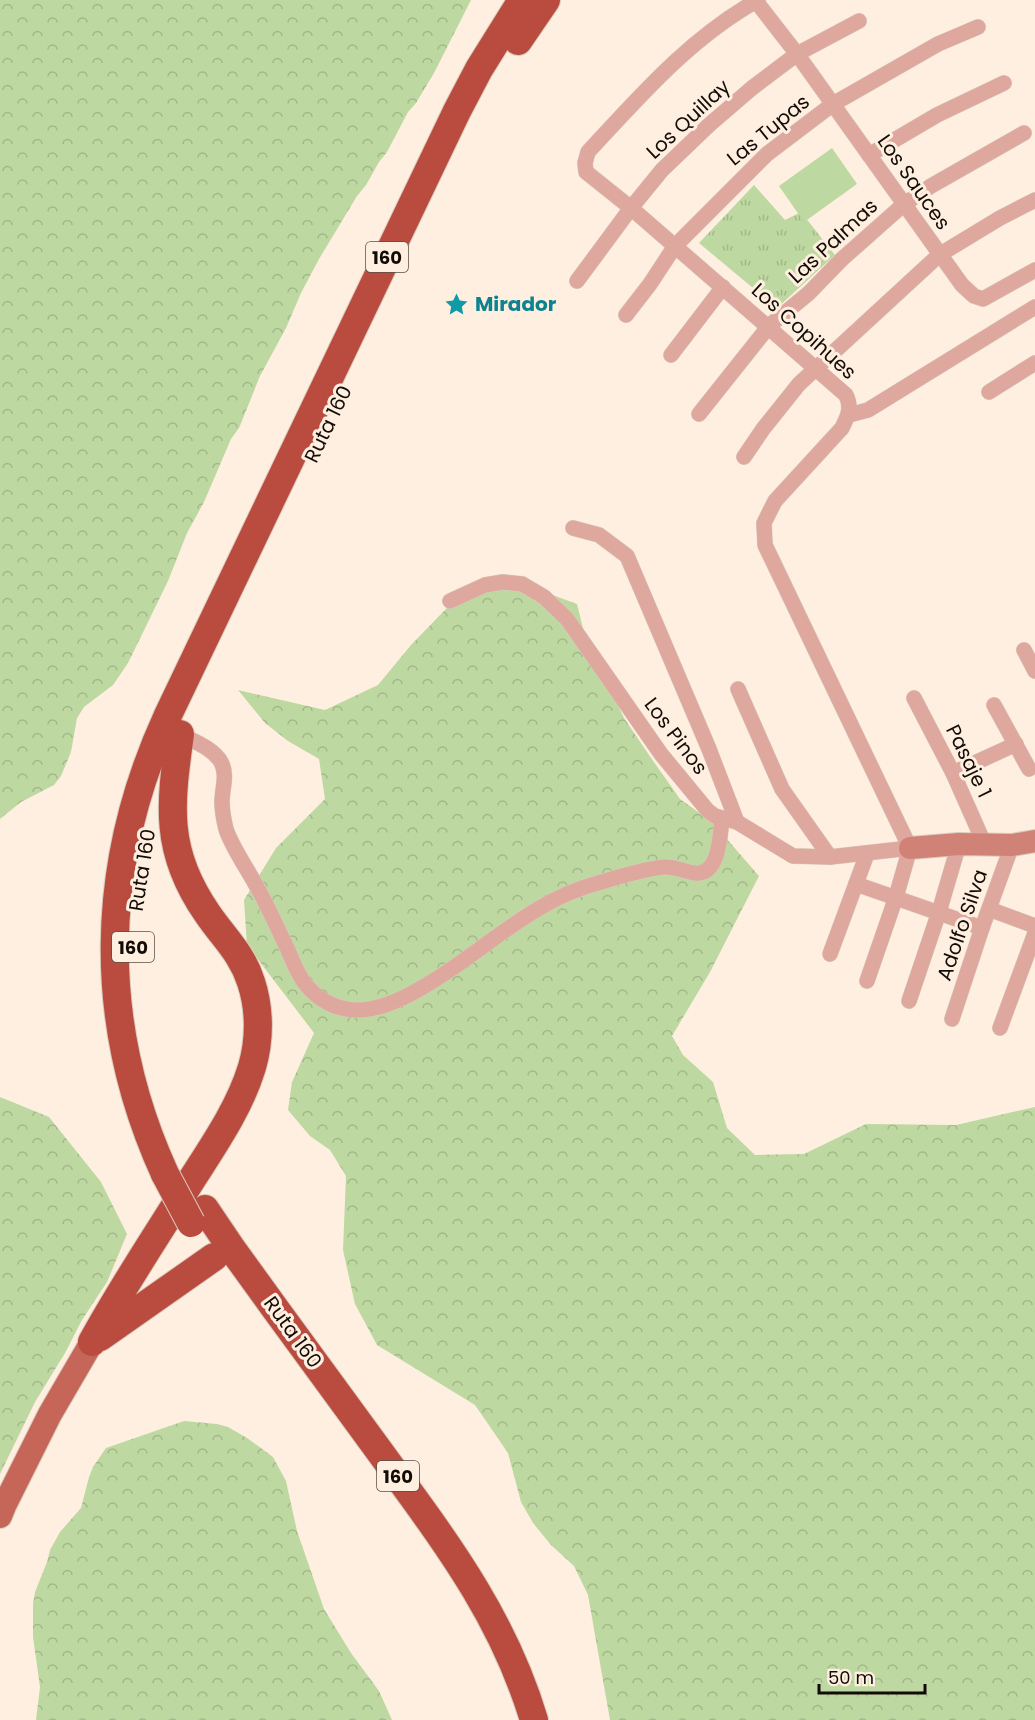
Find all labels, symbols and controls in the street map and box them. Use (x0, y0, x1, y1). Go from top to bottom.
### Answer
street label: Los Quillay (640, 73, 736, 165)
street label: Las Tupas (721, 88, 815, 172)
street label: Los Sauces (871, 129, 957, 235)
street label: Las Palmas (782, 192, 884, 290)
road number: 160 (366, 242, 408, 272)
street label: Los Copihues (745, 276, 863, 386)
place label: Mirador (475, 290, 557, 318)
place icon: Mirador (444, 291, 470, 317)
street label: Ruta 160 (297, 381, 359, 467)
street label: Los Pinos (638, 692, 714, 780)
street label: Pasaje 1 (939, 720, 999, 802)
street label: Ruta 160 (122, 827, 162, 913)
street label: Adolfo Silva (930, 866, 994, 984)
road number: 160 (112, 932, 154, 962)
street label: Ruta 160 (257, 1290, 329, 1374)
road number: 160 (377, 1461, 419, 1491)
scale bar (819, 1657, 926, 1695)
text: 50 m (828, 1665, 874, 1690)

